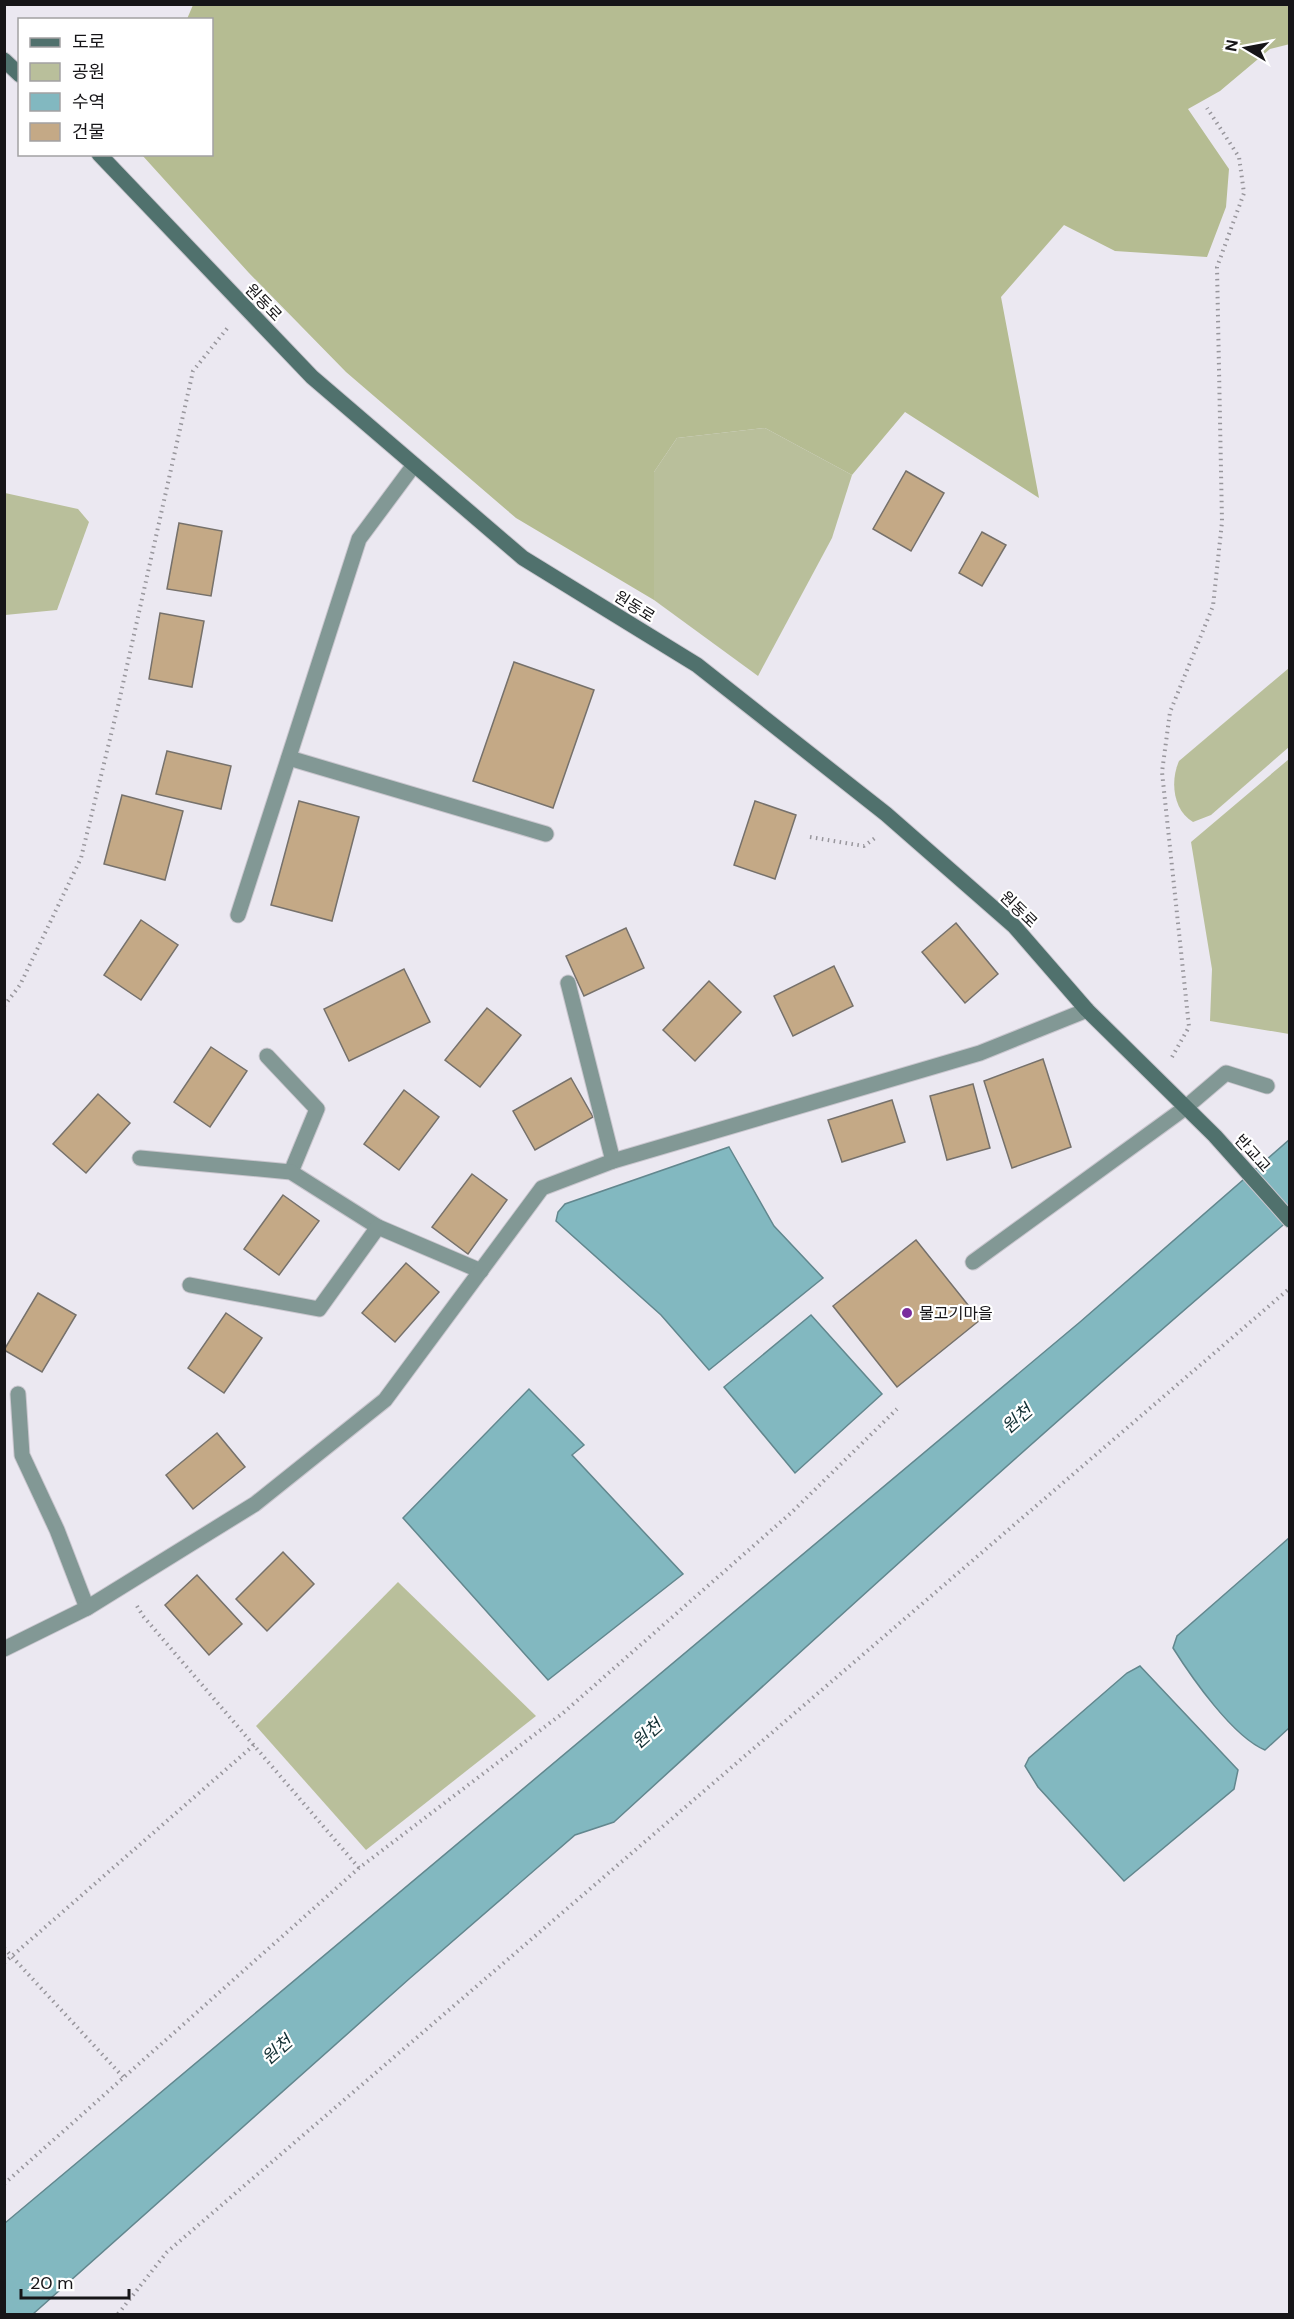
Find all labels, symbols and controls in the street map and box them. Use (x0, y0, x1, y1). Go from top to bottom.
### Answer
legend (18, 18, 213, 156)
north arrow (1216, 18, 1276, 78)
text: 도로 (72, 30, 105, 54)
text: N (1220, 38, 1243, 53)
text: 공원 (72, 60, 105, 84)
text: 수역 (72, 90, 105, 114)
text: 건물 (72, 120, 105, 144)
street label: 원동로 (241, 279, 287, 326)
street label: 원동로 (610, 586, 659, 627)
street label: 원동로 (995, 886, 1042, 932)
street label: 반교교 (1230, 1130, 1275, 1177)
place label: 물고기마을 (919, 1303, 993, 1324)
marker: 물고기마을 (900, 1306, 914, 1320)
water label: 원천 (997, 1397, 1039, 1439)
water label: 원천 (627, 1712, 669, 1754)
water label: 원천 (257, 2028, 299, 2070)
scale bar (21, 2262, 129, 2300)
text: 20 m (30, 2271, 73, 2295)

